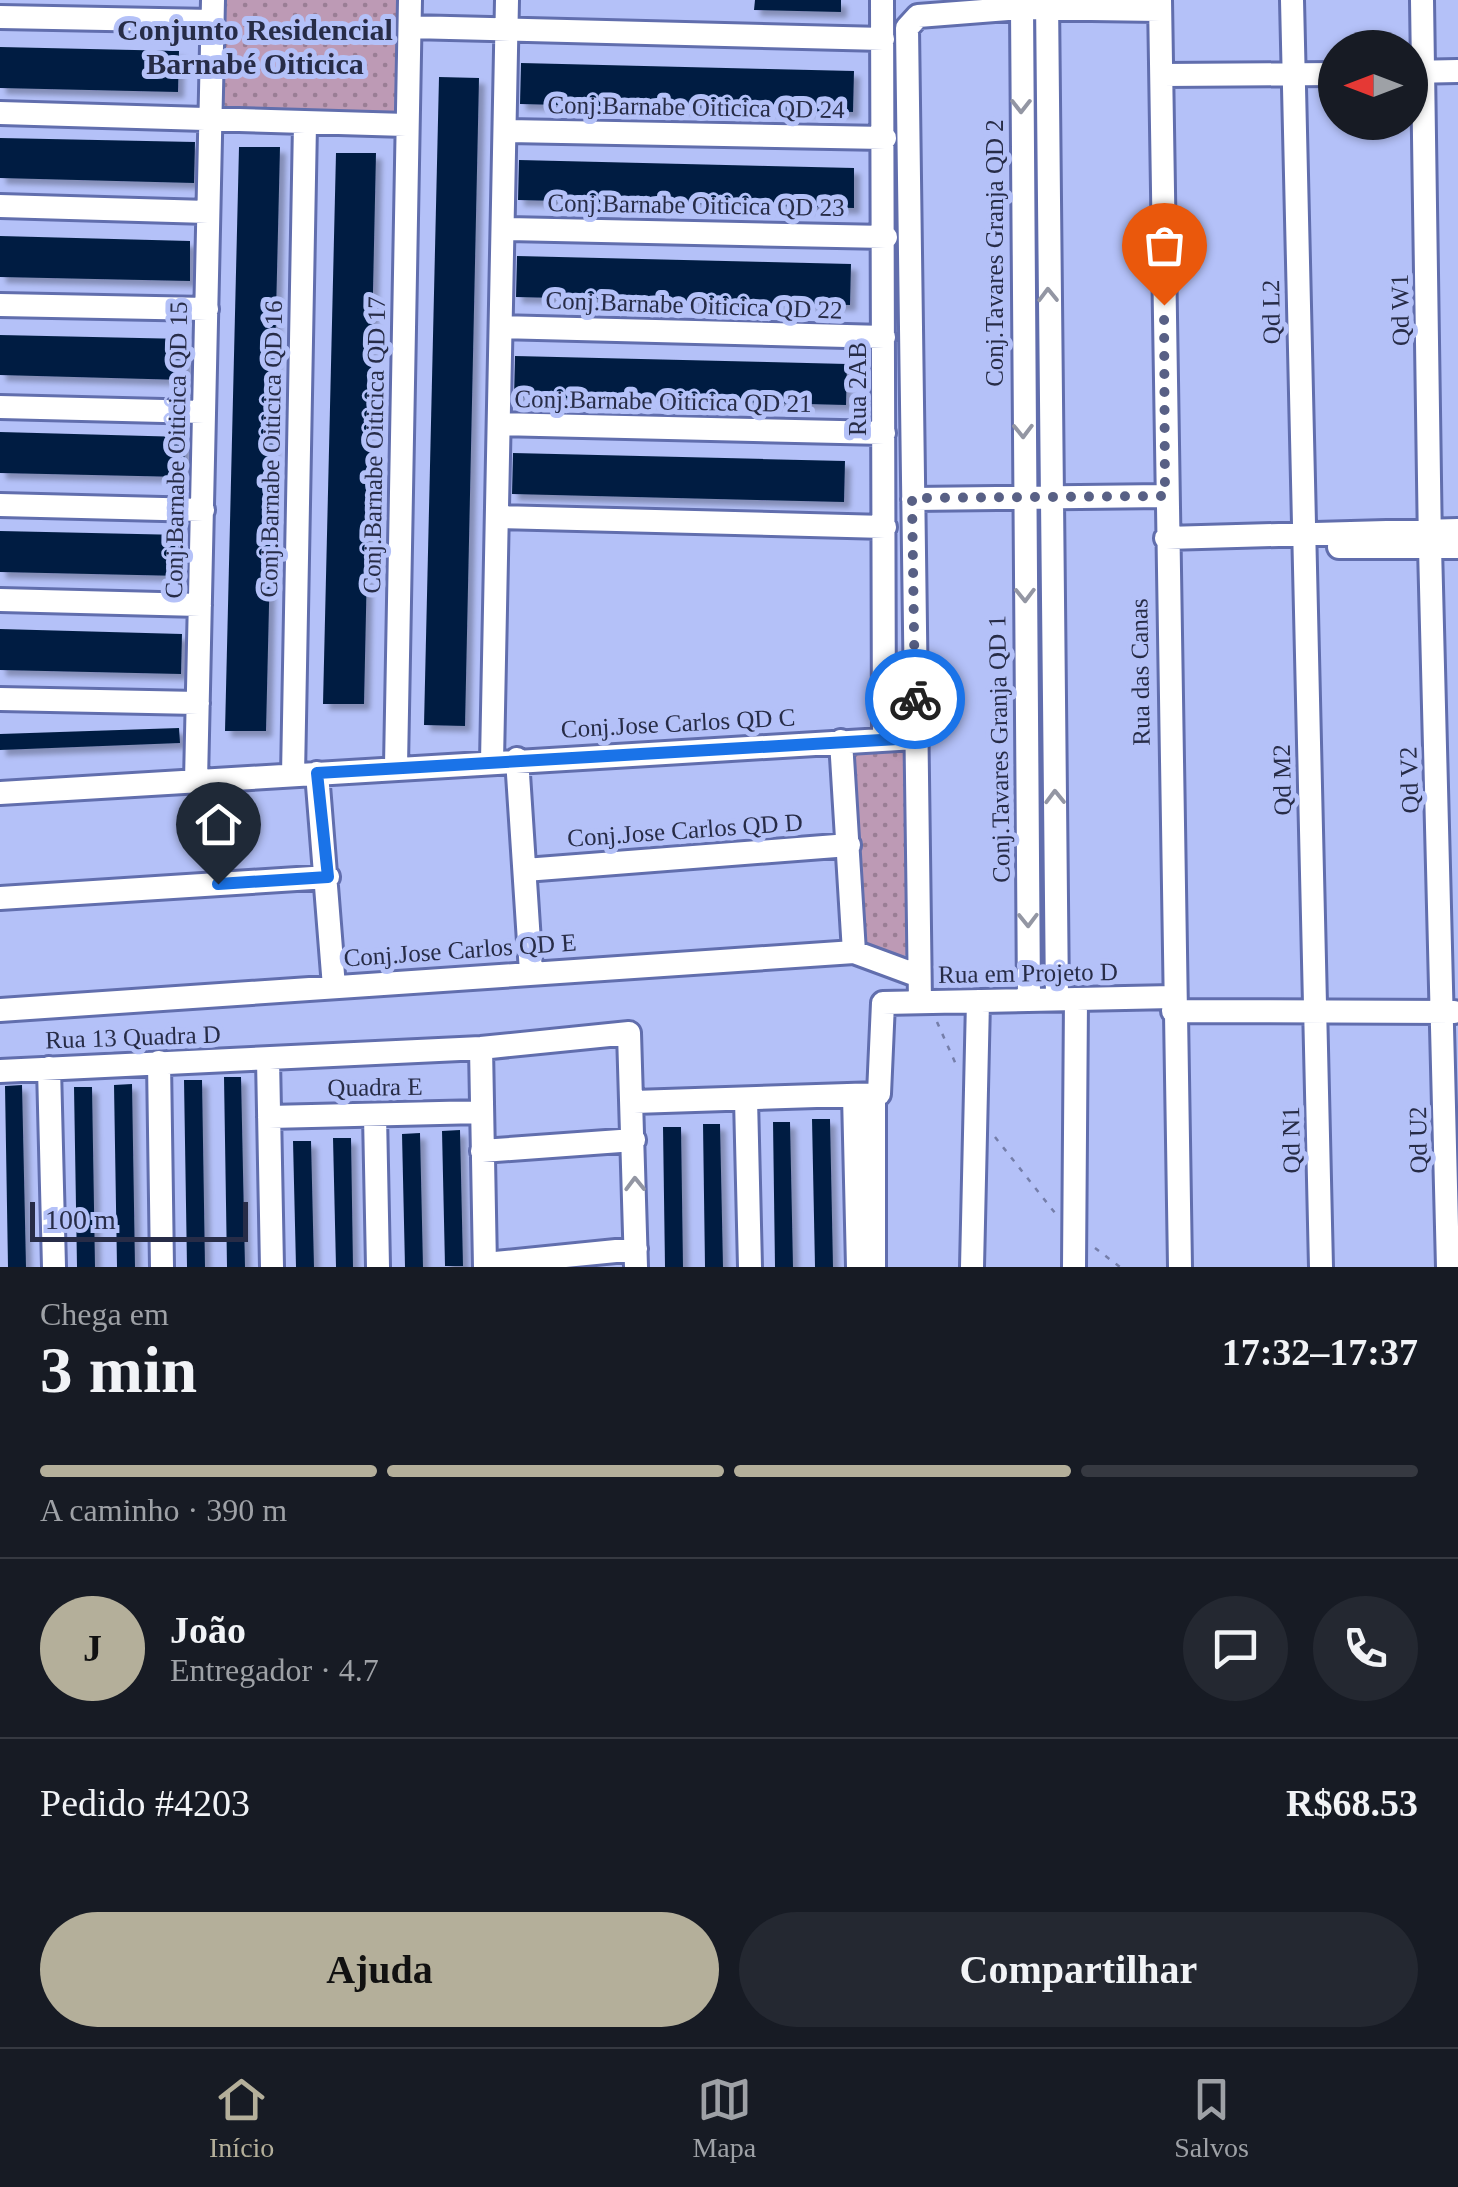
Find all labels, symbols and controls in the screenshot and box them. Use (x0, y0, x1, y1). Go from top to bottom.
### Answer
district label: Conjunto Residencial Barnabé Oiticica (117, 13, 393, 80)
north arrow (1318, 30, 1428, 140)
map controls (1318, 30, 1428, 140)
street label: Conj.Barnabe Oiticica QD 24 (547, 91, 845, 123)
one-way arrow (1010, 98, 1032, 114)
street label: Conj.Tavares Granja QD 2 (981, 119, 1008, 387)
street label: Conj.Barnabe Oiticica QD 23 (547, 189, 845, 221)
pin (1122, 203, 1207, 306)
icon: bag (1137, 218, 1192, 273)
street label: Qd W1 (1386, 274, 1414, 346)
street label: Qd L2 (1257, 279, 1285, 345)
street label: Conj.Barnabe Oiticica QD 22 (545, 286, 843, 324)
one-way arrow (1038, 286, 1059, 302)
street label: Conj.Barnabe Oiticica QD 17 (358, 296, 390, 594)
street label: Conj.Barnabe Oiticica QD 16 (255, 300, 287, 598)
street label: Conj.Barnabe Oiticica QD 15 (160, 301, 192, 599)
street label: Rua 2AB (844, 342, 871, 436)
street label: Conj.Barnabe Oiticica QD 21 (514, 385, 812, 417)
one-way arrow (1012, 424, 1034, 439)
one-way arrow (1014, 588, 1036, 604)
street label: Rua das Canas (1125, 598, 1155, 746)
street label: Conj.Tavares Granja QD 1 (983, 615, 1015, 883)
courier (865, 649, 965, 749)
icon: bike (888, 672, 943, 727)
street label: Conj.Jose Carlos QD C (560, 703, 796, 743)
street label: Qd M2 (1268, 744, 1296, 816)
street label: Qd V2 (1394, 746, 1424, 814)
pin (176, 782, 261, 885)
one-way arrow (1044, 788, 1066, 804)
icon: home (191, 797, 246, 852)
street label: Conj.Jose Carlos QD D (566, 808, 804, 852)
one-way arrow (1017, 914, 1039, 929)
street label: Conj.Jose Carlos QD E (343, 928, 577, 972)
street label: Rua em Projeto D (938, 958, 1118, 988)
street label: Rua 13 Quadra D (45, 1020, 221, 1054)
street label: Quadra E (327, 1073, 423, 1101)
street label: Qd N1 (1277, 1106, 1305, 1174)
street label: Qd U2 (1404, 1106, 1432, 1174)
one-way arrow (624, 1176, 645, 1192)
scale bar (30, 1197, 248, 1242)
text: 100 m (45, 1204, 116, 1235)
text: Chega em (40, 1296, 169, 1332)
text: 17:32–17:37 (1222, 1331, 1418, 1373)
text: 3 min (40, 1334, 197, 1406)
text: A caminho · 390 m (40, 1492, 287, 1528)
button: chat (1183, 1596, 1288, 1701)
button: phone (1313, 1596, 1418, 1701)
text: João (170, 1609, 246, 1651)
text: J (83, 1627, 102, 1669)
text: Entregador · 4.7 (170, 1652, 379, 1688)
text: Pedido #4203 (40, 1782, 250, 1824)
text: R$68.53 (1286, 1782, 1418, 1824)
button: Ajuda (40, 1912, 719, 2027)
button: Compartilhar (739, 1912, 1418, 2027)
tab: Início (209, 2072, 274, 2164)
tab: Mapa (692, 2072, 756, 2164)
tab: Salvos (1174, 2072, 1249, 2164)

